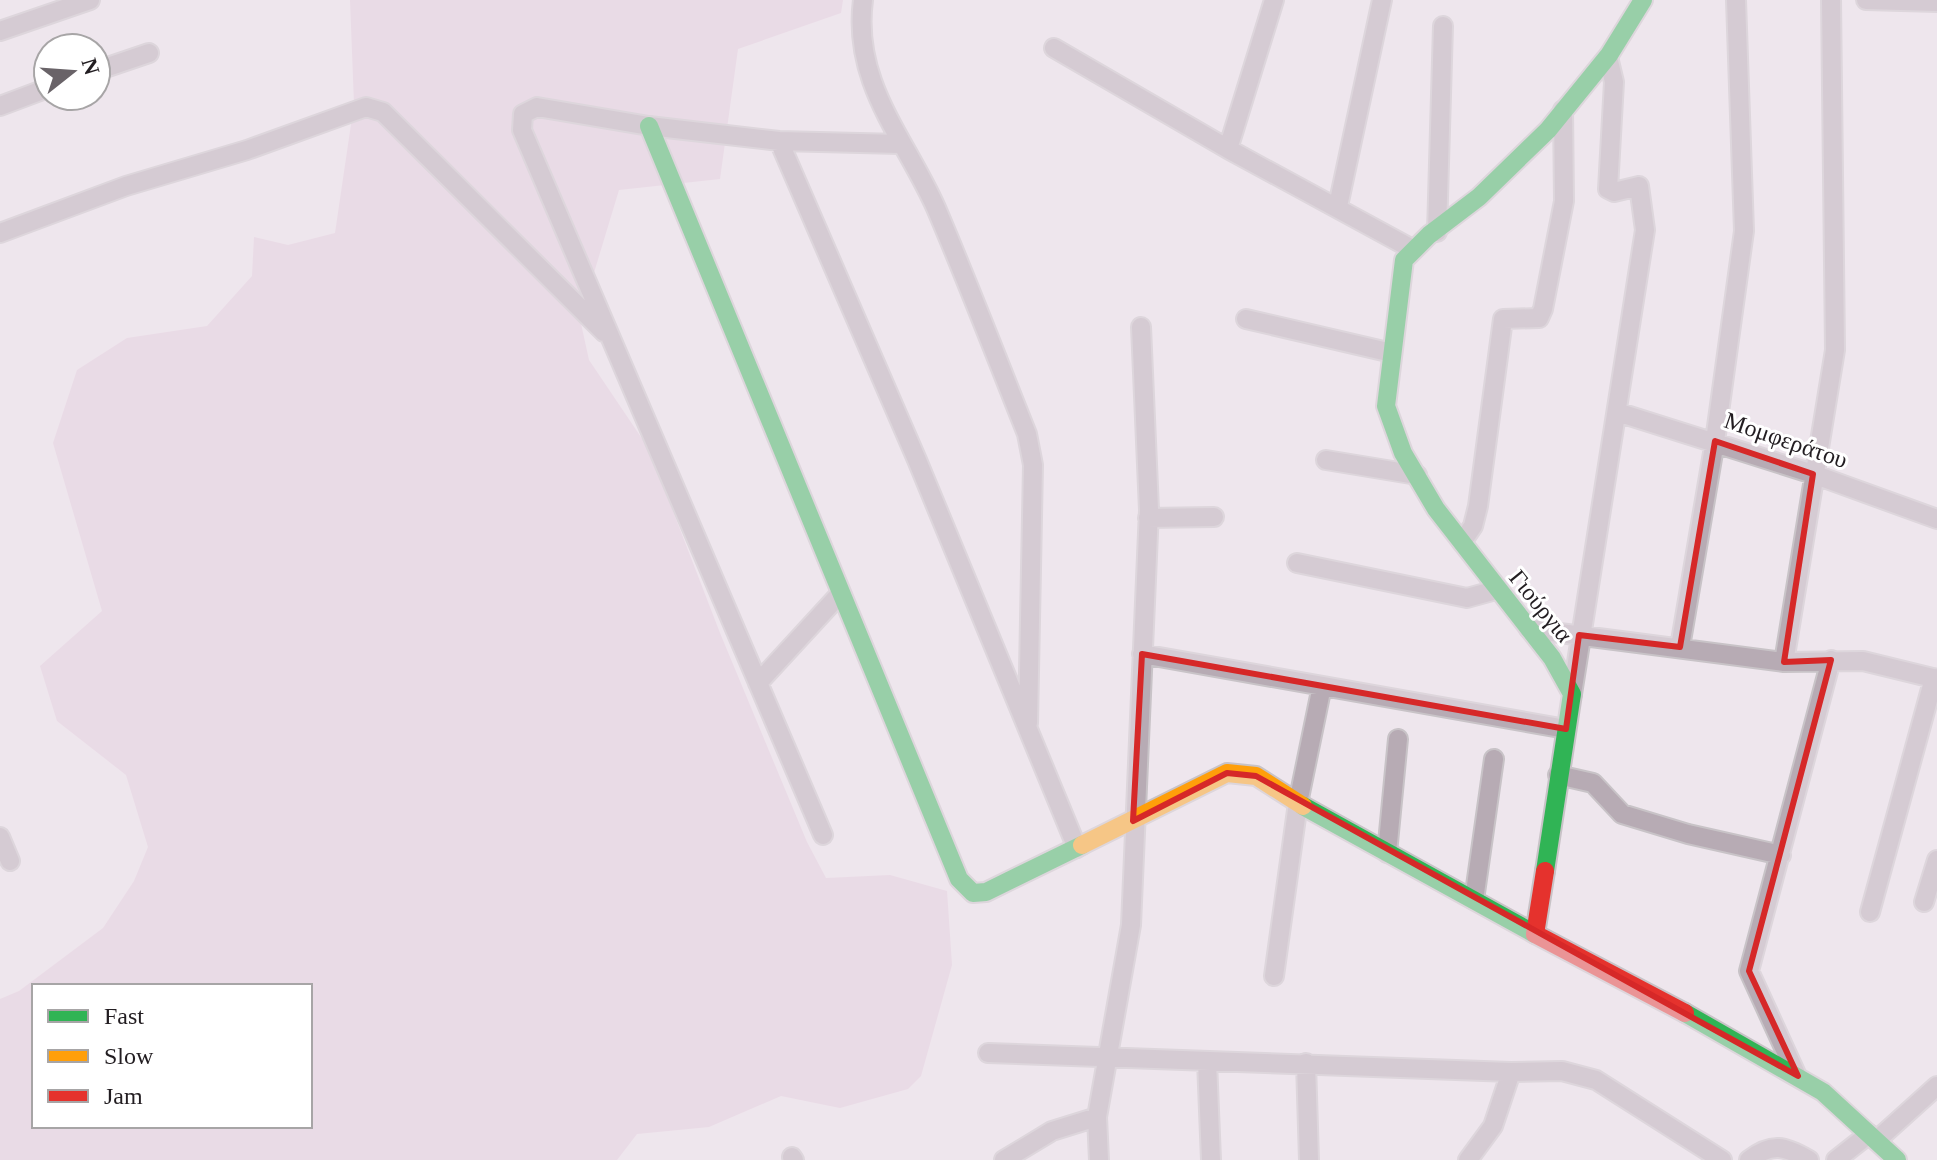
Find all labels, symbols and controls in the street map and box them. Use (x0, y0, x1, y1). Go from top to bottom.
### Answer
north arrow (32, 32, 112, 112)
text: N (76, 55, 105, 78)
street label: Μομφεράτου (1721, 407, 1851, 473)
street label: Γιούργια (1504, 565, 1578, 648)
legend (32, 984, 312, 1128)
text: Fast (104, 1003, 144, 1029)
text: Slow (104, 1043, 154, 1069)
text: Jam (104, 1083, 143, 1109)

